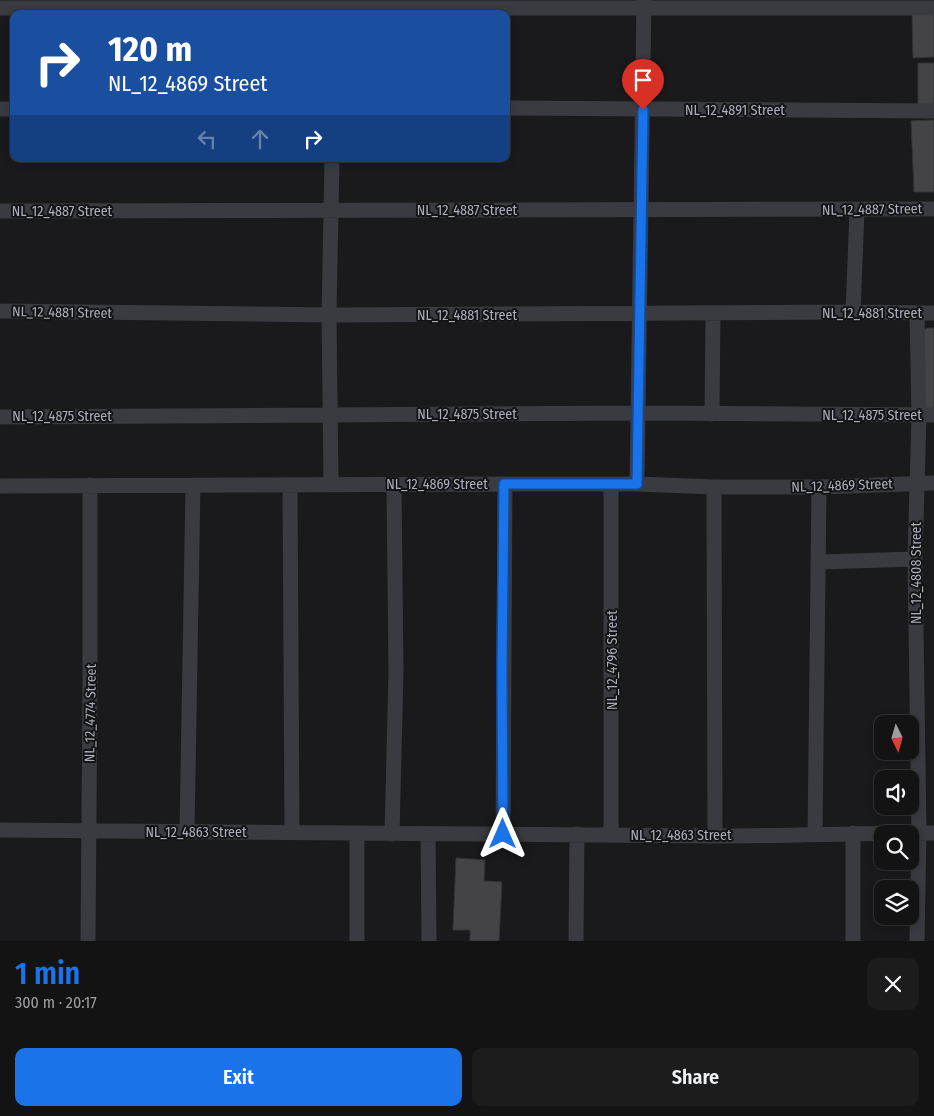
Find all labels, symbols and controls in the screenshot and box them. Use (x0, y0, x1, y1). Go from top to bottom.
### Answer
text: 120 m (108, 28, 192, 70)
icon: right (25, 30, 90, 95)
pin (622, 59, 664, 110)
icon: arrive (629, 66, 657, 94)
text: NL_12_4869 Street (108, 70, 268, 97)
street label: NL_12_4891 Street (685, 102, 785, 119)
icon: left (193, 125, 221, 153)
icon: ahead (246, 125, 274, 153)
icon: right (299, 125, 327, 153)
street label: NL_12_4887 Street (822, 200, 923, 219)
street label: NL_12_4887 Street (417, 202, 518, 219)
street label: NL_12_4887 Street (12, 203, 113, 220)
street label: NL_12_4881 Street (12, 303, 113, 322)
street label: NL_12_4881 Street (822, 305, 922, 322)
street label: NL_12_4881 Street (417, 307, 517, 324)
street label: NL_12_4875 Street (417, 406, 517, 423)
street label: NL_12_4875 Street (822, 407, 922, 424)
street label: NL_12_4875 Street (12, 408, 112, 425)
street label: NL_12_4869 Street (791, 475, 893, 496)
street label: NL_12_4869 Street (386, 476, 488, 493)
street label: NL_12_4808 Street (908, 521, 925, 624)
street label: NL_12_4796 Street (604, 610, 621, 710)
street label: NL_12_4774 Street (81, 663, 100, 762)
north arrow (874, 715, 919, 760)
map controls (874, 715, 919, 925)
button: sound (874, 770, 919, 815)
position arrow (476, 807, 528, 859)
street label: NL_12_4863 Street (145, 824, 247, 841)
button: search (874, 825, 919, 870)
street label: NL_12_4863 Street (630, 827, 732, 844)
button: layers (874, 880, 919, 925)
text: 1 min (15, 956, 80, 992)
button: close (867, 958, 919, 1010)
text: 300 m · 20:17 (15, 993, 97, 1012)
button: Exit (15, 1048, 462, 1106)
button: Share (472, 1048, 919, 1106)

